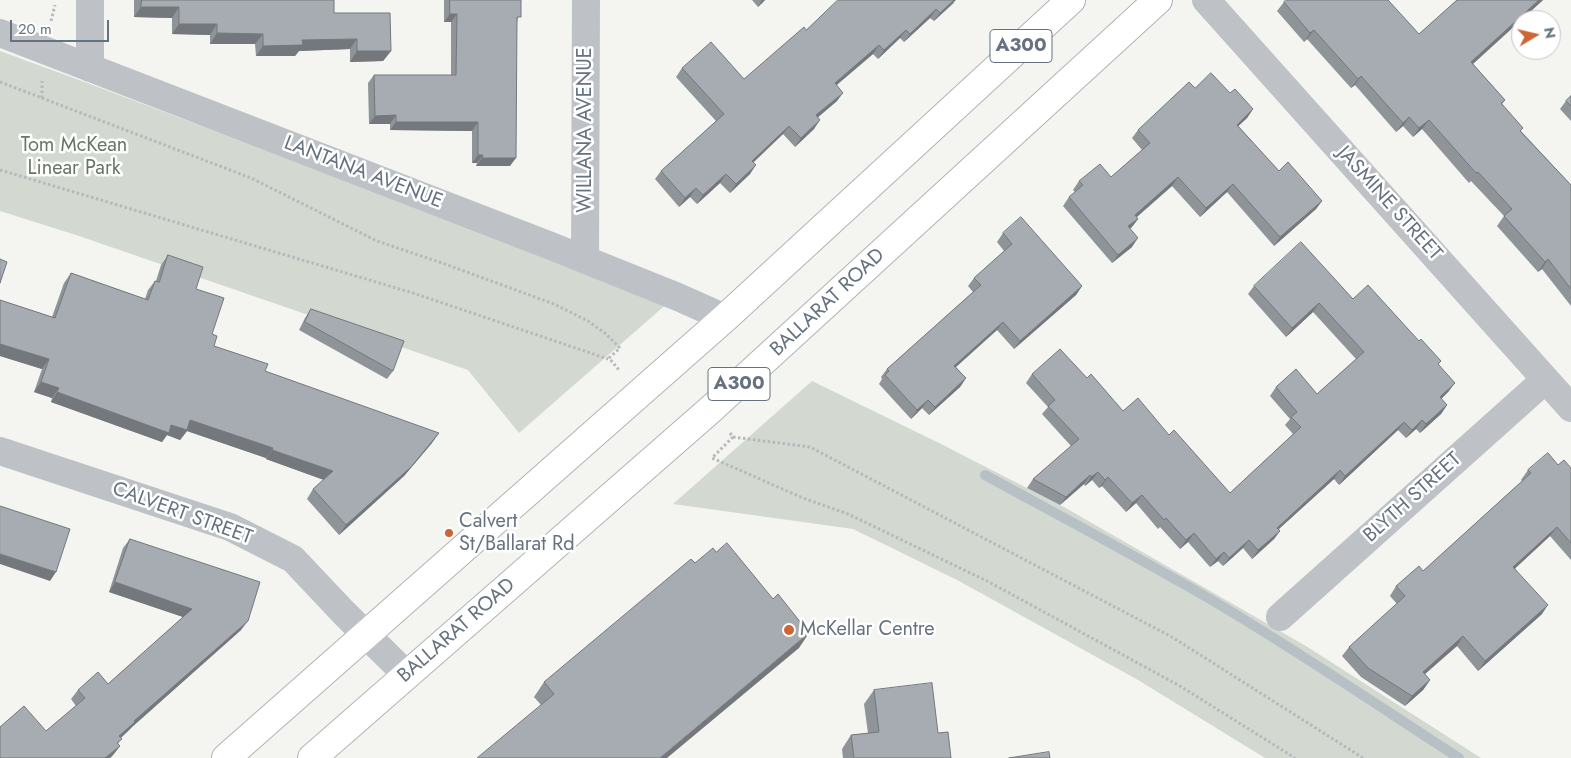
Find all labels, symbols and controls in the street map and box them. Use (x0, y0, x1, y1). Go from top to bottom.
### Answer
scale bar (12, 10, 111, 42)
north arrow (1511, 10, 1561, 60)
text: 20 m (18, 18, 52, 40)
text: N (1539, 26, 1561, 40)
road number: A300 (990, 29, 1052, 62)
street label: WILLANA AVENUE (574, 47, 598, 213)
street label: LANTANA AVENUE (280, 132, 446, 214)
park label: Tom McKean Linear Park (21, 134, 127, 181)
street label: JASMINE STREET (1331, 142, 1447, 266)
street label: BALLARAT ROAD (766, 244, 890, 362)
road number: A300 (708, 368, 770, 400)
street label: BLYTH STREET (1359, 448, 1467, 548)
street label: CALVERT STREET (109, 478, 255, 550)
place label: Calvert St/Ballarat Rd (459, 510, 575, 557)
marker: Calvert St/Ballarat Rd (443, 527, 455, 539)
street label: BALLARAT ROAD (394, 574, 520, 688)
place label: McKellar Centre (800, 618, 935, 642)
marker: McKellar Centre (782, 623, 796, 637)

